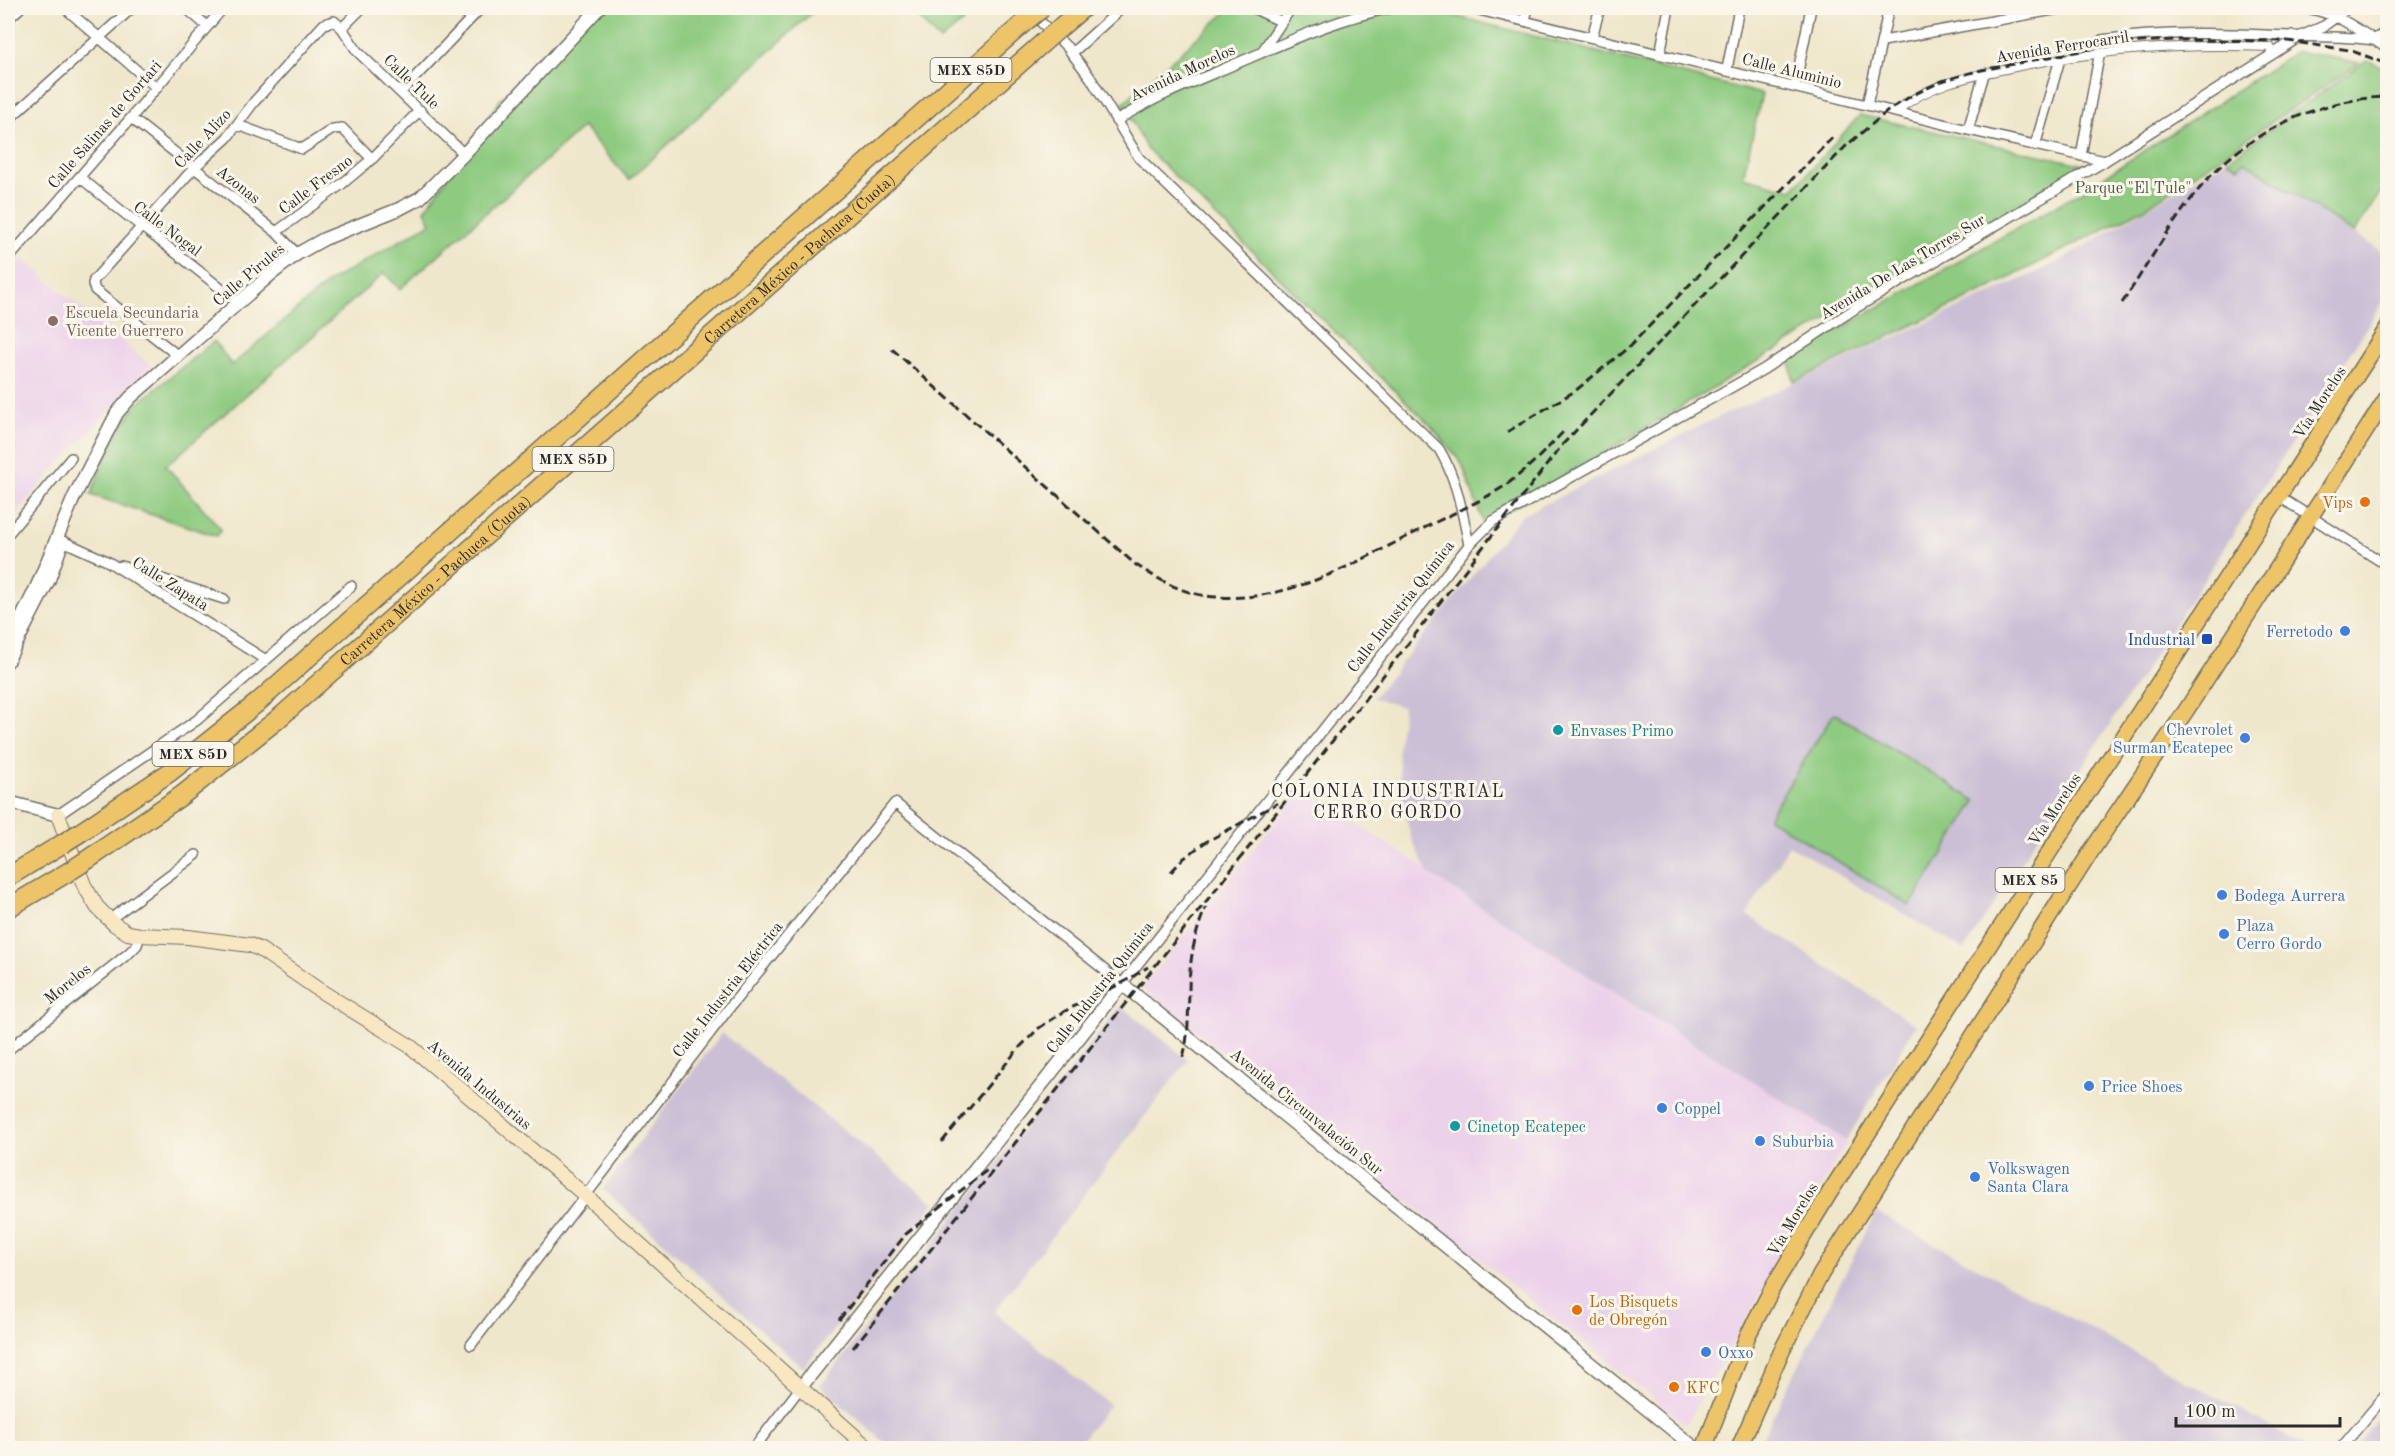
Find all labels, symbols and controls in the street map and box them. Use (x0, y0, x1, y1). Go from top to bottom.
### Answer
street label: Avenida Ferrocarril (1995, 30, 2130, 66)
street label: Avenida Morelos (1128, 42, 1238, 105)
street label: Calle Tule (380, 52, 442, 113)
street label: Calle Aluminio (1740, 52, 1843, 92)
street label: Calle Salinas de Gortari (46, 58, 165, 192)
road number: MEX 85D (930, 58, 1012, 82)
street label: Calle Alizo (172, 106, 235, 172)
street label: Calle Fresno (276, 153, 356, 218)
street label: Azonas (213, 164, 263, 208)
street label: Carretera México - Pachuca (Cuota) (702, 171, 899, 348)
park label: Parque "El Tule" (2074, 181, 2192, 197)
street label: Calle Nogal (130, 199, 204, 260)
street label: Avenida De Las Torres Sur (1818, 212, 1989, 323)
street label: Calle Pirules (210, 241, 288, 310)
place label: Escuela Secundaria Vicente Guerrero (65, 306, 199, 340)
marker: Escuela Secundaria Vicente Guerrero (46, 314, 60, 328)
street label: Vía Morelos (2291, 364, 2350, 442)
road number: MEX 85D (532, 447, 614, 471)
street label: Carretera México - Pachuca (Cuota) (338, 493, 535, 670)
marker: Vips (2358, 495, 2372, 509)
place label: Vips (2322, 496, 2353, 512)
street label: Calle Industria Química (1345, 538, 1458, 676)
street label: Calle Zapata (129, 555, 211, 615)
marker: Ferretodo (2338, 624, 2352, 638)
place label: Ferretodo (2266, 625, 2333, 641)
marker: Industrial (2200, 632, 2214, 646)
place label: Industrial (2128, 633, 2195, 649)
marker: Envases Primo (1551, 723, 1565, 737)
place label: Chevrolet Surman Ecatepec (2113, 723, 2233, 757)
place label: Envases Primo (1570, 724, 1674, 740)
marker: Chevrolet Surman Ecatepec (2238, 731, 2252, 745)
road number: MEX 85D (152, 742, 234, 766)
street label: Vía Morelos (2026, 771, 2085, 849)
district label: COLONIA INDUSTRIAL CERRO GORDO (1271, 783, 1505, 822)
road number: MEX 85 (1996, 868, 2064, 892)
marker: Bodega Aurrera (2215, 888, 2229, 902)
place label: Bodega Aurrera (2234, 889, 2346, 905)
street label: Calle Industria Eléctrica (671, 919, 787, 1061)
street label: Calle Industria Química (1044, 919, 1157, 1057)
place label: Plaza Cerro Gordo (2236, 919, 2322, 953)
marker: Plaza Cerro Gordo (2217, 927, 2231, 941)
street label: Morelos (42, 961, 94, 1008)
street label: Avenida Industrias (424, 1038, 534, 1133)
street label: Avenida Circunvalación Sur (1226, 1046, 1385, 1179)
marker: Price Shoes (2082, 1079, 2096, 1093)
place label: Price Shoes (2101, 1080, 2182, 1096)
marker: Coppel (1655, 1101, 1669, 1115)
place label: Coppel (1674, 1102, 1721, 1118)
marker: Cinetop Ecatepec (1448, 1119, 1462, 1133)
place label: Cinetop Ecatepec (1467, 1120, 1586, 1136)
marker: Suburbia (1753, 1134, 1767, 1148)
place label: Suburbia (1772, 1135, 1834, 1151)
place label: Volkswagen Santa Clara (1987, 1162, 2070, 1196)
marker: Volkswagen Santa Clara (1968, 1170, 1982, 1184)
street label: Vía Morelos (1766, 1180, 1822, 1260)
place label: Los Bisquets de Obregón (1589, 1295, 1678, 1329)
marker: Los Bisquets de Obregón (1570, 1303, 1584, 1317)
marker: Oxxo (1699, 1345, 1713, 1359)
place label: Oxxo (1718, 1346, 1753, 1362)
marker: KFC (1667, 1380, 1681, 1394)
place label: KFC (1686, 1381, 1720, 1397)
scale bar (2176, 1390, 2340, 1428)
text: 100 m (2185, 1403, 2236, 1421)

